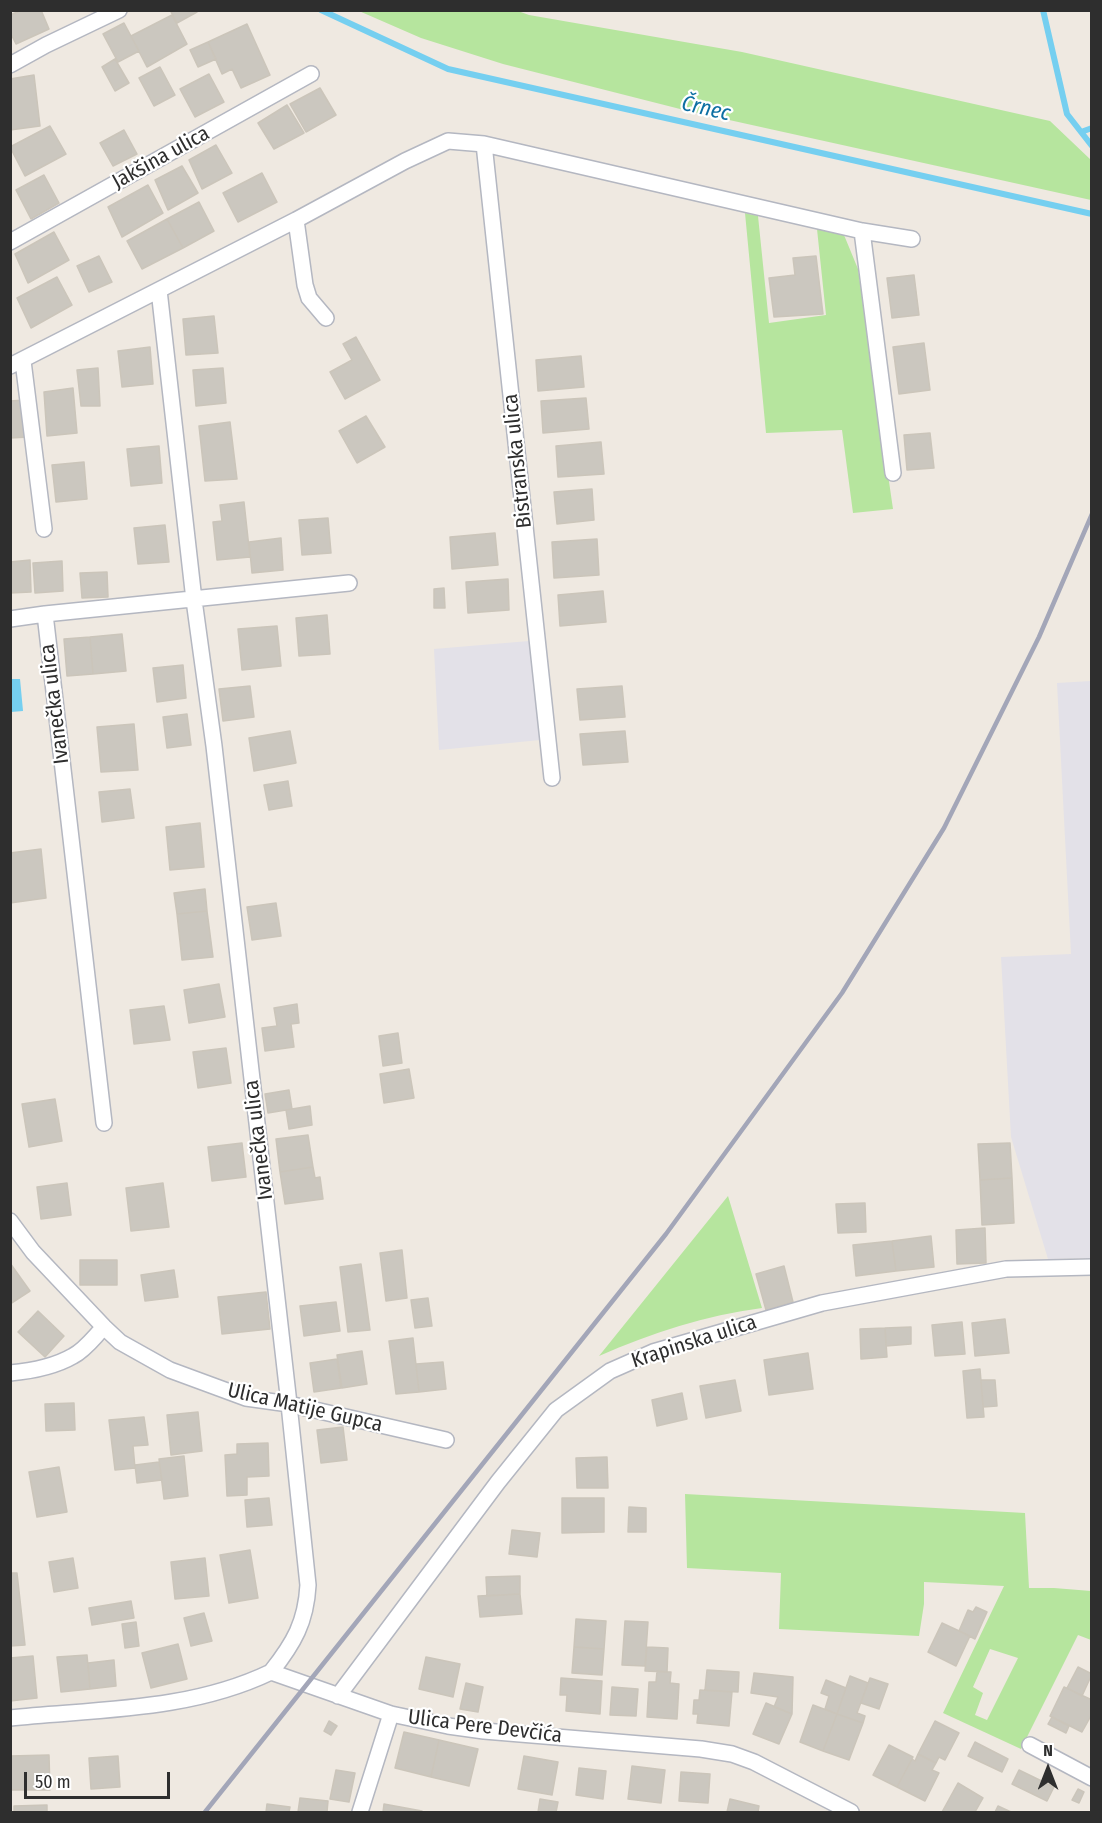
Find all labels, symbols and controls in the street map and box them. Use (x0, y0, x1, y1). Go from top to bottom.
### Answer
water label: Črnec (679, 91, 733, 127)
street label: Jakšina ulica (108, 121, 214, 195)
street label: Bistranska ulica (498, 392, 538, 530)
street label: Ivanečka ulica (35, 642, 75, 766)
street label: Ivanečka ulica (239, 1078, 279, 1202)
street label: Krapinska ulica (628, 1310, 760, 1374)
street label: Ulica Matije Gupca (225, 1378, 385, 1438)
street label: Ulica Pere Devčića (407, 1705, 563, 1749)
north arrow (1018, 1739, 1078, 1799)
text: N (1043, 1741, 1053, 1760)
scale bar (27, 1760, 172, 1798)
text: 50 m (35, 1771, 71, 1793)

